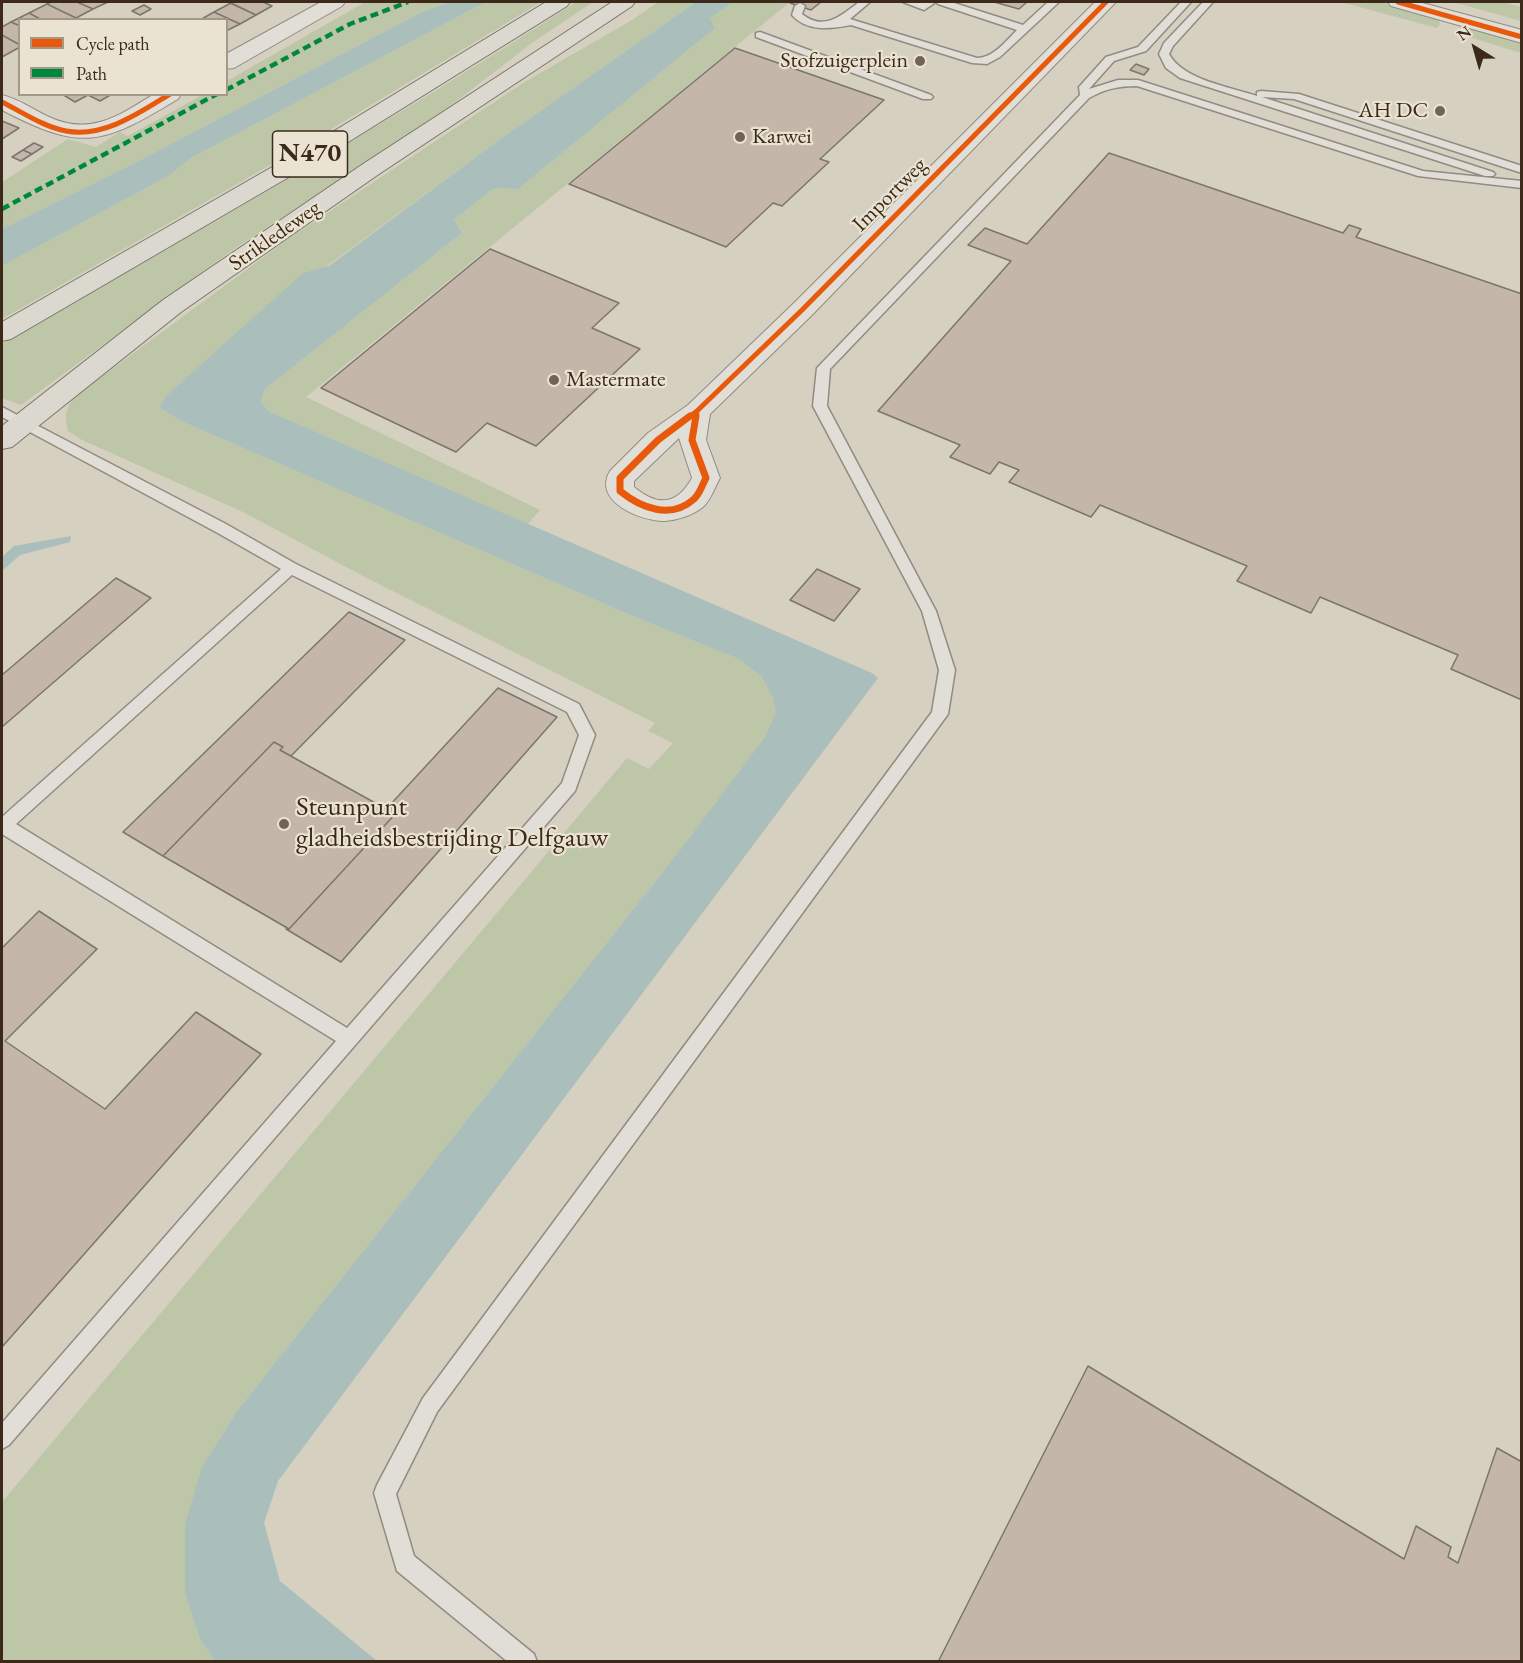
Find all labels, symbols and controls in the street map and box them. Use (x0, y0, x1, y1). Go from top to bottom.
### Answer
legend (18, 18, 228, 96)
north arrow (1445, 18, 1505, 78)
text: N (1452, 21, 1475, 46)
text: Cycle path (76, 32, 150, 55)
place label: Stofzuigerplein (780, 48, 908, 74)
marker: Stofzuigerplein (913, 54, 927, 68)
text: Path (76, 62, 107, 85)
place label: AH DC (1358, 98, 1428, 124)
marker: AH DC (1433, 104, 1447, 118)
place label: Karwei (752, 124, 812, 150)
marker: Karwei (733, 130, 747, 144)
road number: N470 (272, 131, 348, 177)
street label: Importweg (847, 152, 933, 238)
street label: Strikledeweg (224, 195, 326, 277)
place label: Mastermate (566, 367, 665, 393)
marker: Mastermate (547, 373, 561, 387)
place label: Steunpunt gladheidsbestrijding Delfgauw (296, 792, 608, 855)
marker: Steunpunt gladheidsbestrijding Delfgauw (277, 817, 291, 831)

